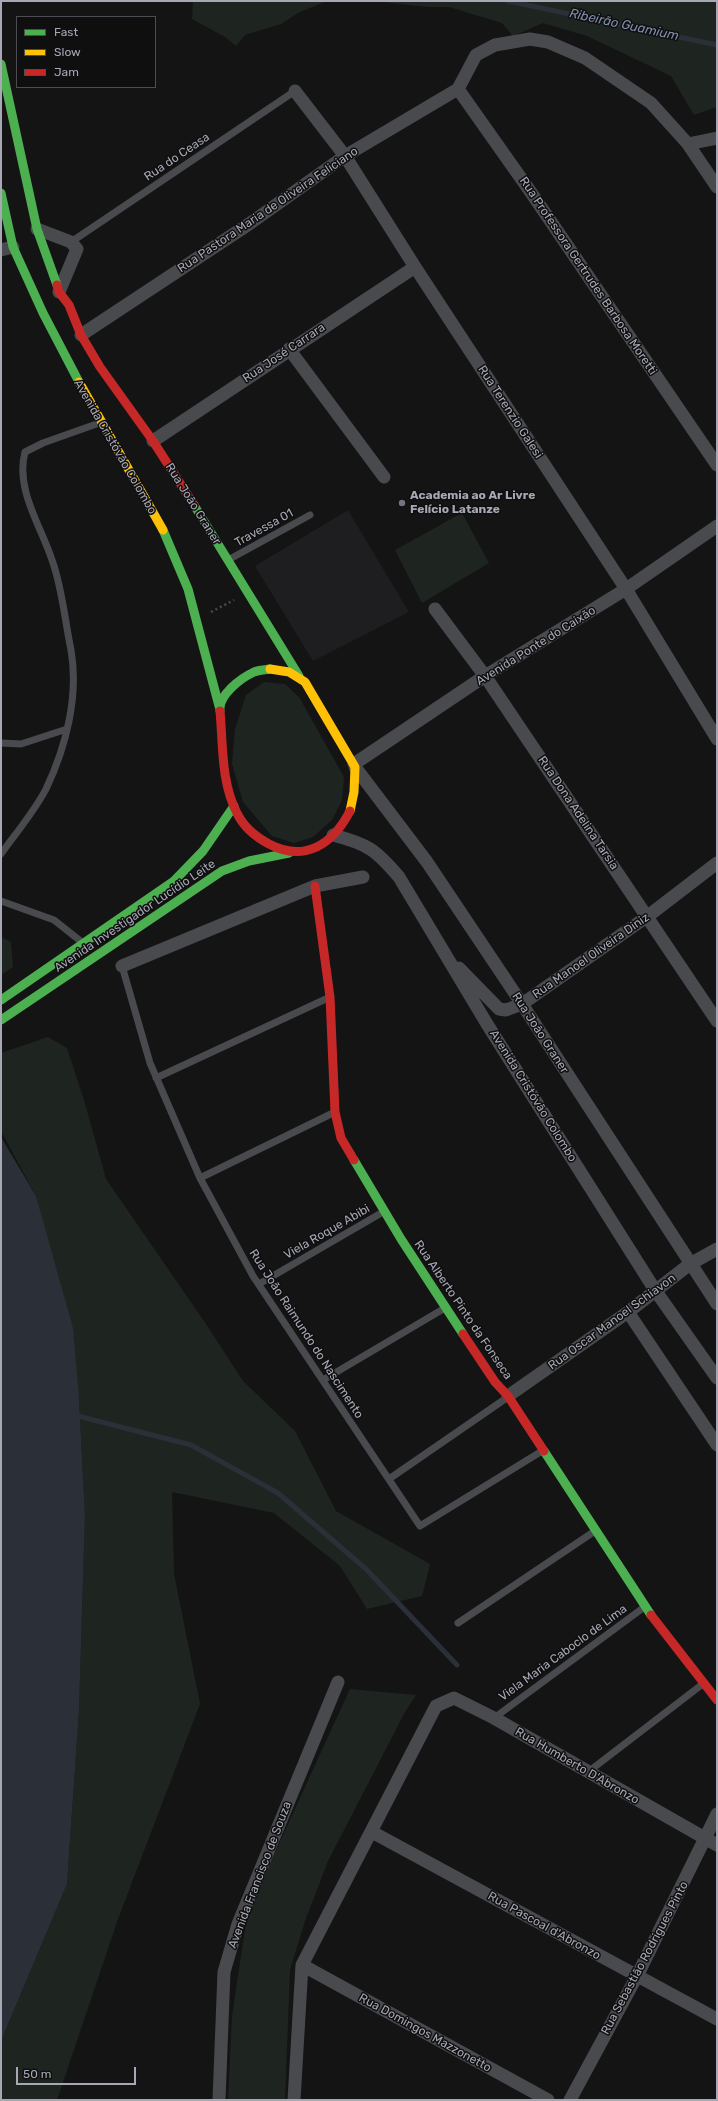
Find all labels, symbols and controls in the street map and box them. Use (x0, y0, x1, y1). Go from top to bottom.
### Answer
water label: Ribeirão Guamium (568, 6, 680, 44)
legend (16, 16, 156, 88)
text: Fast (54, 25, 78, 39)
text: Slow (54, 45, 81, 59)
text: Jam (54, 65, 79, 79)
street label: Rua do Ceasa (142, 130, 212, 184)
street label: Rua Pastora Maria de Oliveira Feliciano (175, 144, 361, 276)
street label: Rua Professora Gertrudes Barbosa Moretti (516, 174, 660, 378)
street label: Rua José Carrara (240, 320, 328, 386)
street label: Rua Terenzio Galesi (475, 363, 545, 461)
street label: Avenida Cristóvão Colombo (71, 377, 159, 517)
street label: Rua João Graner (162, 461, 224, 547)
place label: Academia ao Ar Livre Felício Latanze (410, 489, 535, 517)
marker: Academia ao Ar Livre Felício Latanze (397, 498, 407, 508)
street label: Travessa 01 (232, 506, 296, 550)
street label: Avenida Ponte do Caixão (474, 603, 598, 689)
street label: Rua Dona Adelina Tarsia (535, 754, 621, 872)
street label: Avenida Investigador Lucídio Leite (52, 857, 218, 975)
street label: Rua Manoel Oliveira Diniz (530, 910, 652, 1002)
street label: Rua João Graner (509, 990, 571, 1076)
street label: Avenida Cristóvão Colombo (486, 1027, 580, 1165)
street label: Viela Roque Abibi (282, 1202, 372, 1262)
street label: Rua Alberto Pinto da Fonseca (411, 1238, 515, 1382)
street label: Rua João Raimundo do Nascimento (246, 1247, 366, 1421)
street label: Rua Oscar Manoel Schiavon (546, 1271, 678, 1373)
street label: Viela Maria Caboclo de Lima (496, 1602, 630, 1704)
street label: Rua Humberto D'Abronzo (512, 1725, 642, 1807)
street label: Avenida Francisco de Souza (225, 1800, 295, 1950)
street label: Rua Sebastião Rodrigues Pinto (598, 1879, 692, 2037)
street label: Rua Pascoal d'Abronzo (485, 1889, 603, 1963)
street label: Rua Domingos Mazzonetto (356, 1991, 494, 2075)
scale bar (18, 2059, 138, 2085)
text: 50 m (23, 2067, 51, 2081)

